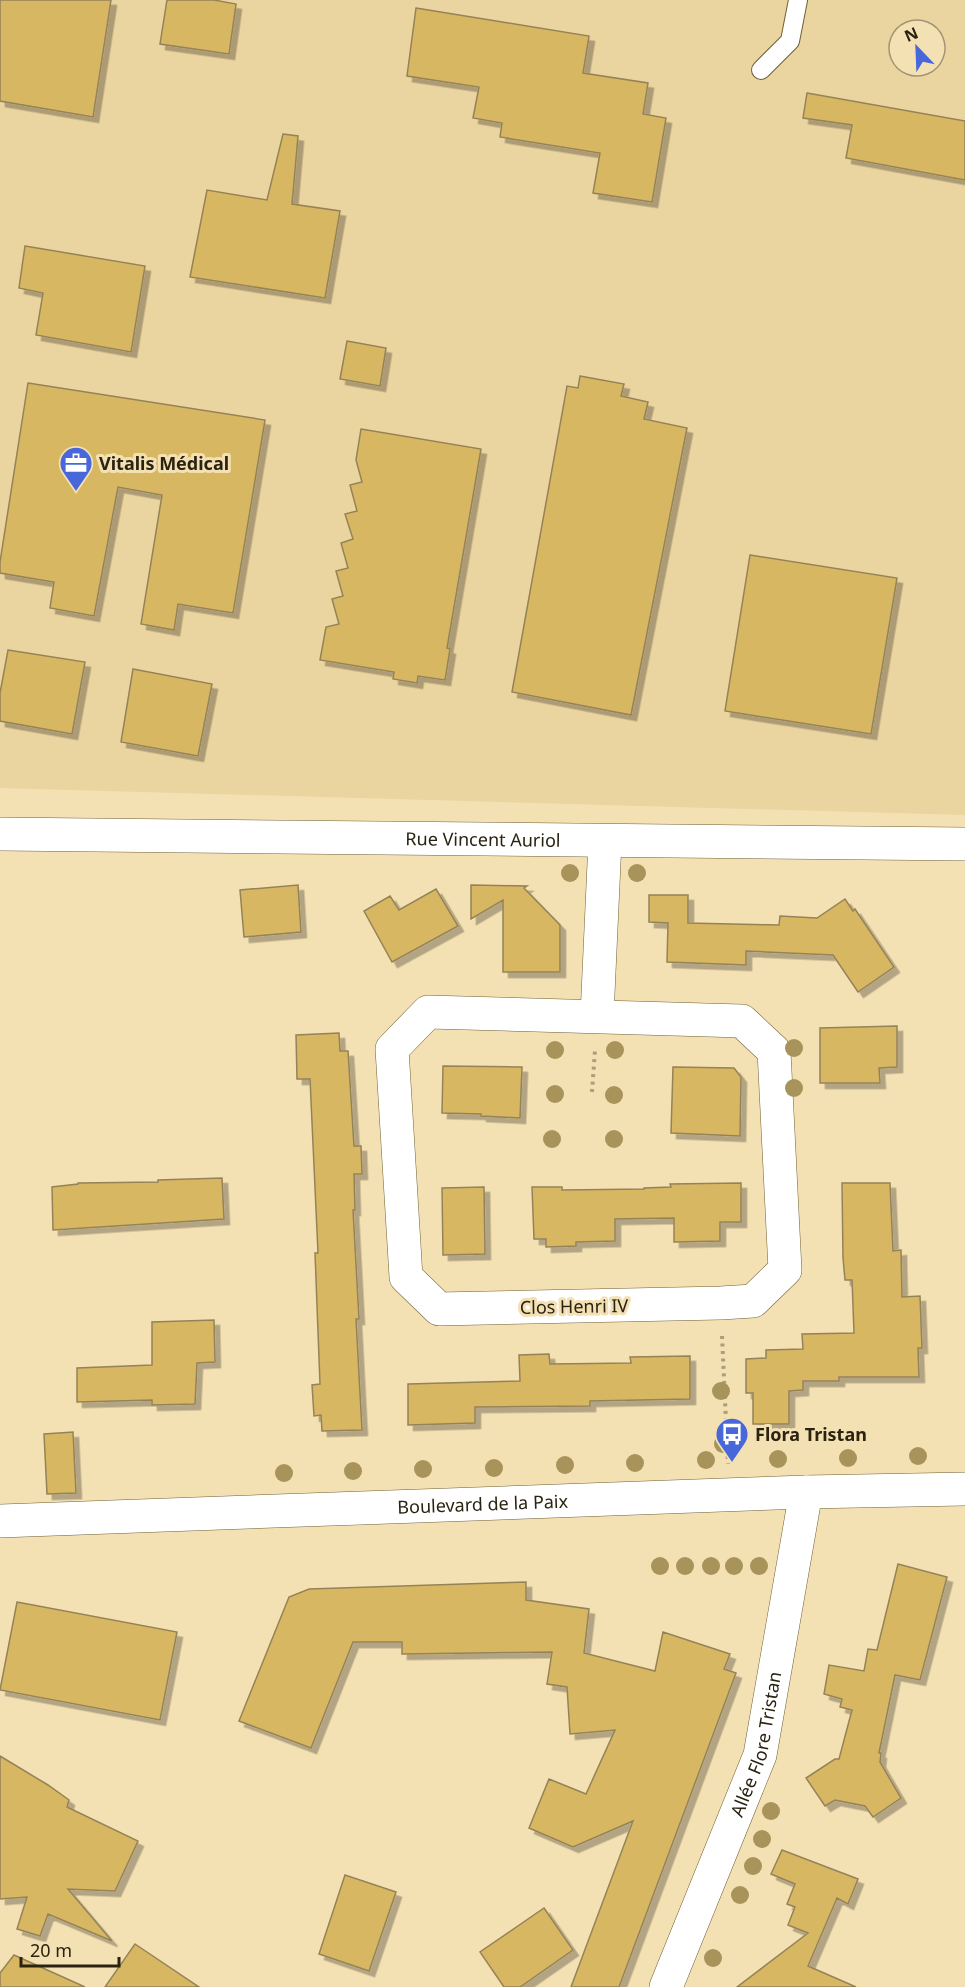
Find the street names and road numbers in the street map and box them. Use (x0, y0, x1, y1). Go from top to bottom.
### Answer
street label: Rue Vincent Auriol (405, 826, 561, 852)
street label: Clos Henri IV (520, 1293, 629, 1319)
street label: Boulevard de la Paix (397, 1489, 569, 1519)
street label: Allée Flore Tristan (724, 1669, 786, 1820)

